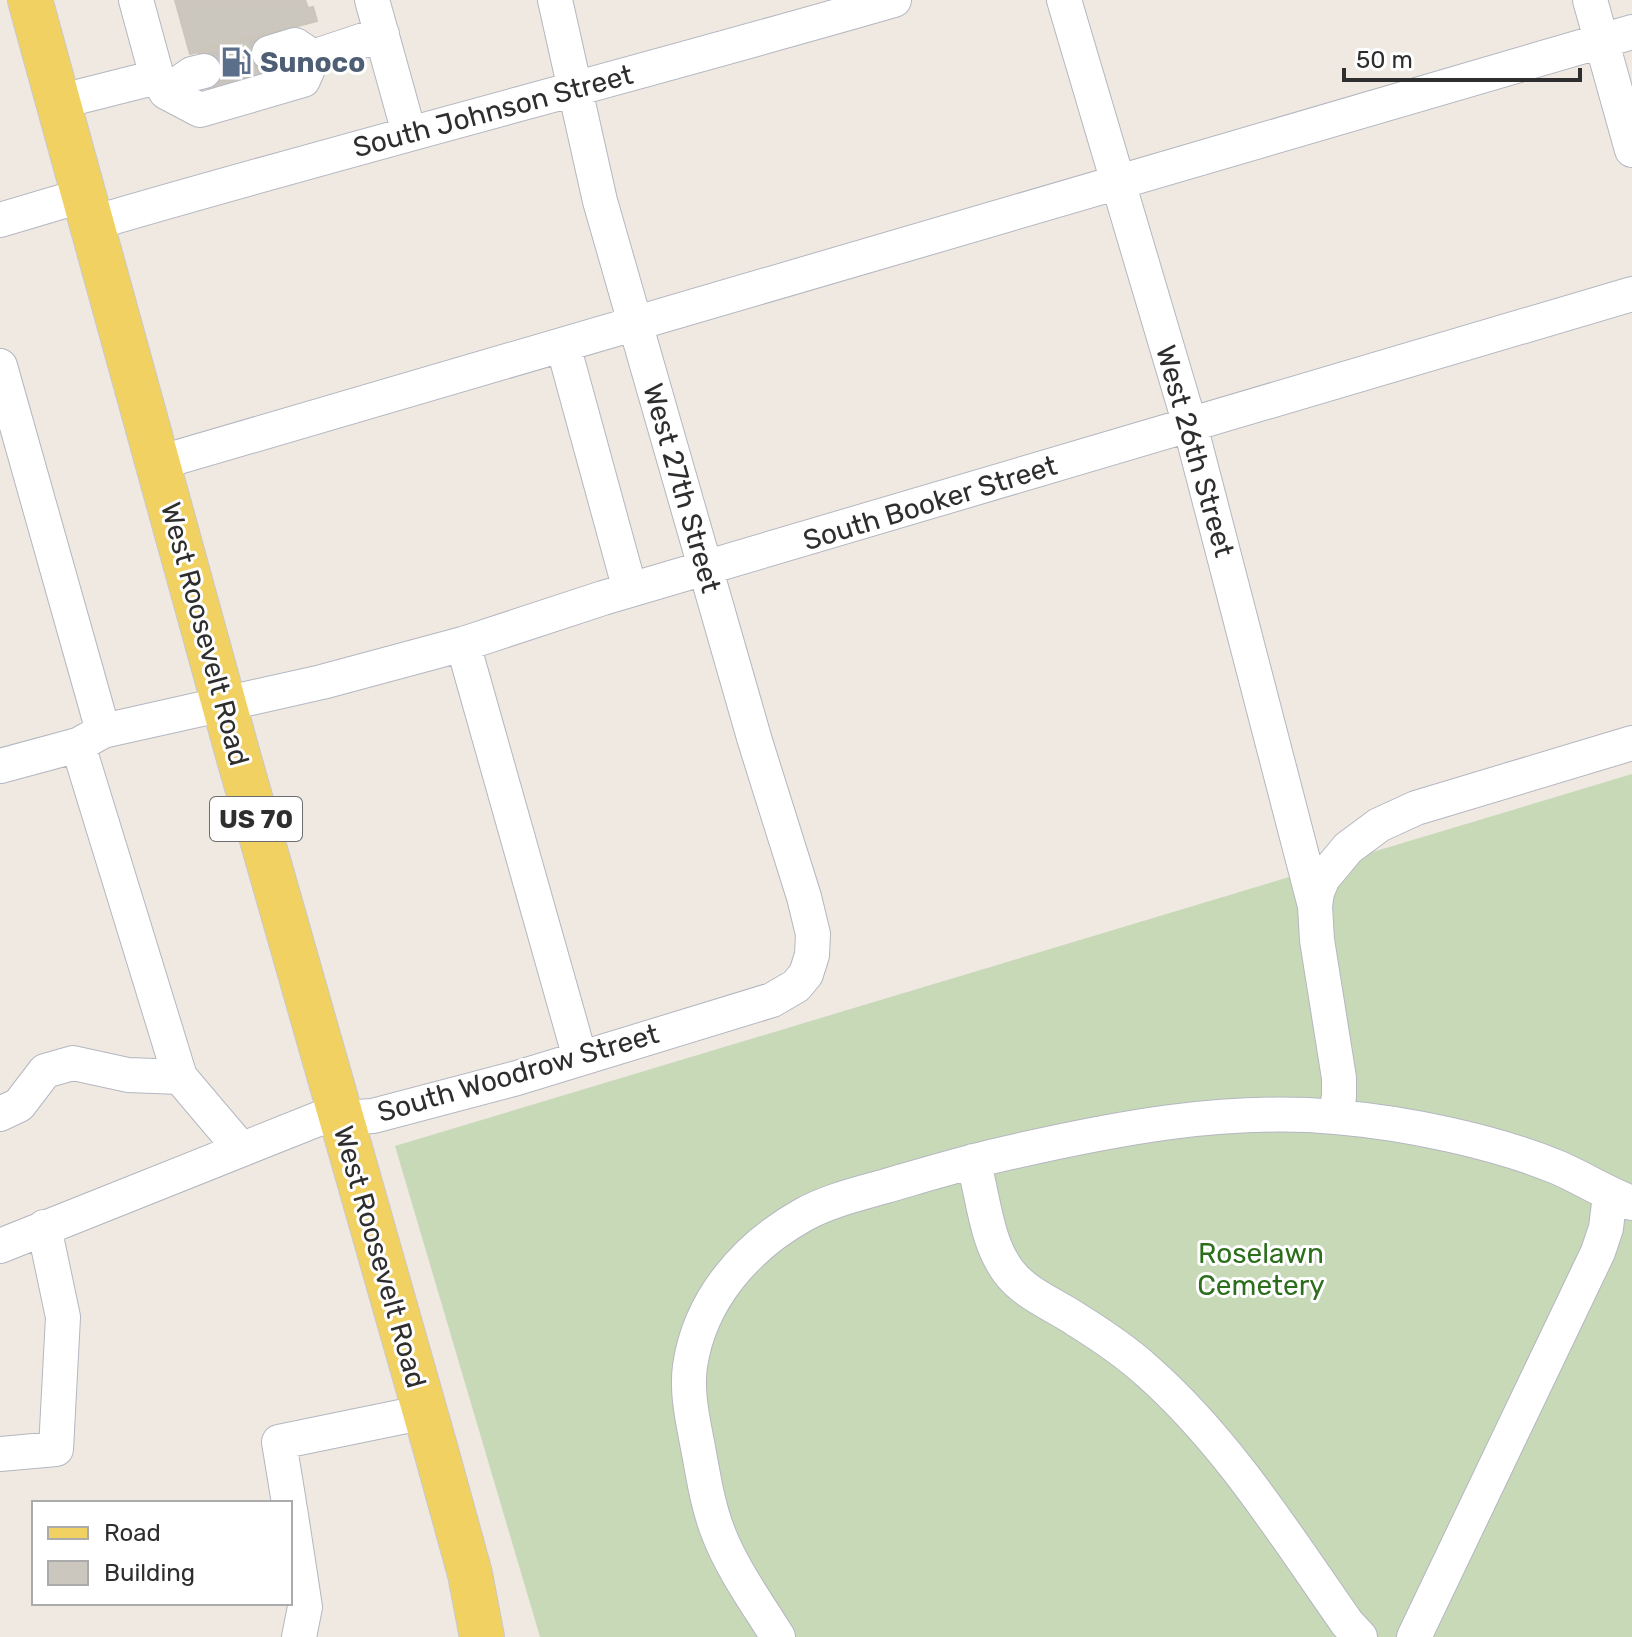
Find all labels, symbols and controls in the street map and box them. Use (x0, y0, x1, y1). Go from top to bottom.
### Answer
scale bar (1344, 32, 1580, 82)
fuel station icon: Sunoco (219, 45, 253, 79)
place label: Sunoco (260, 46, 365, 79)
text: 50 m (1356, 46, 1413, 74)
street label: South Johnson Street (350, 58, 636, 164)
street label: West 26th Street (1149, 341, 1241, 561)
street label: West 27th Street (636, 380, 728, 597)
street label: South Booker Street (799, 449, 1061, 557)
street label: West Roosevelt Road (154, 499, 256, 769)
road number: US 70 (210, 797, 302, 841)
street label: South Woodrow Street (374, 1017, 662, 1129)
street label: West Roosevelt Road (327, 1122, 433, 1392)
park label: Roselawn Cemetery (1197, 1237, 1325, 1302)
legend (32, 1501, 292, 1605)
text: Road (104, 1519, 161, 1547)
text: Building (104, 1559, 195, 1587)

